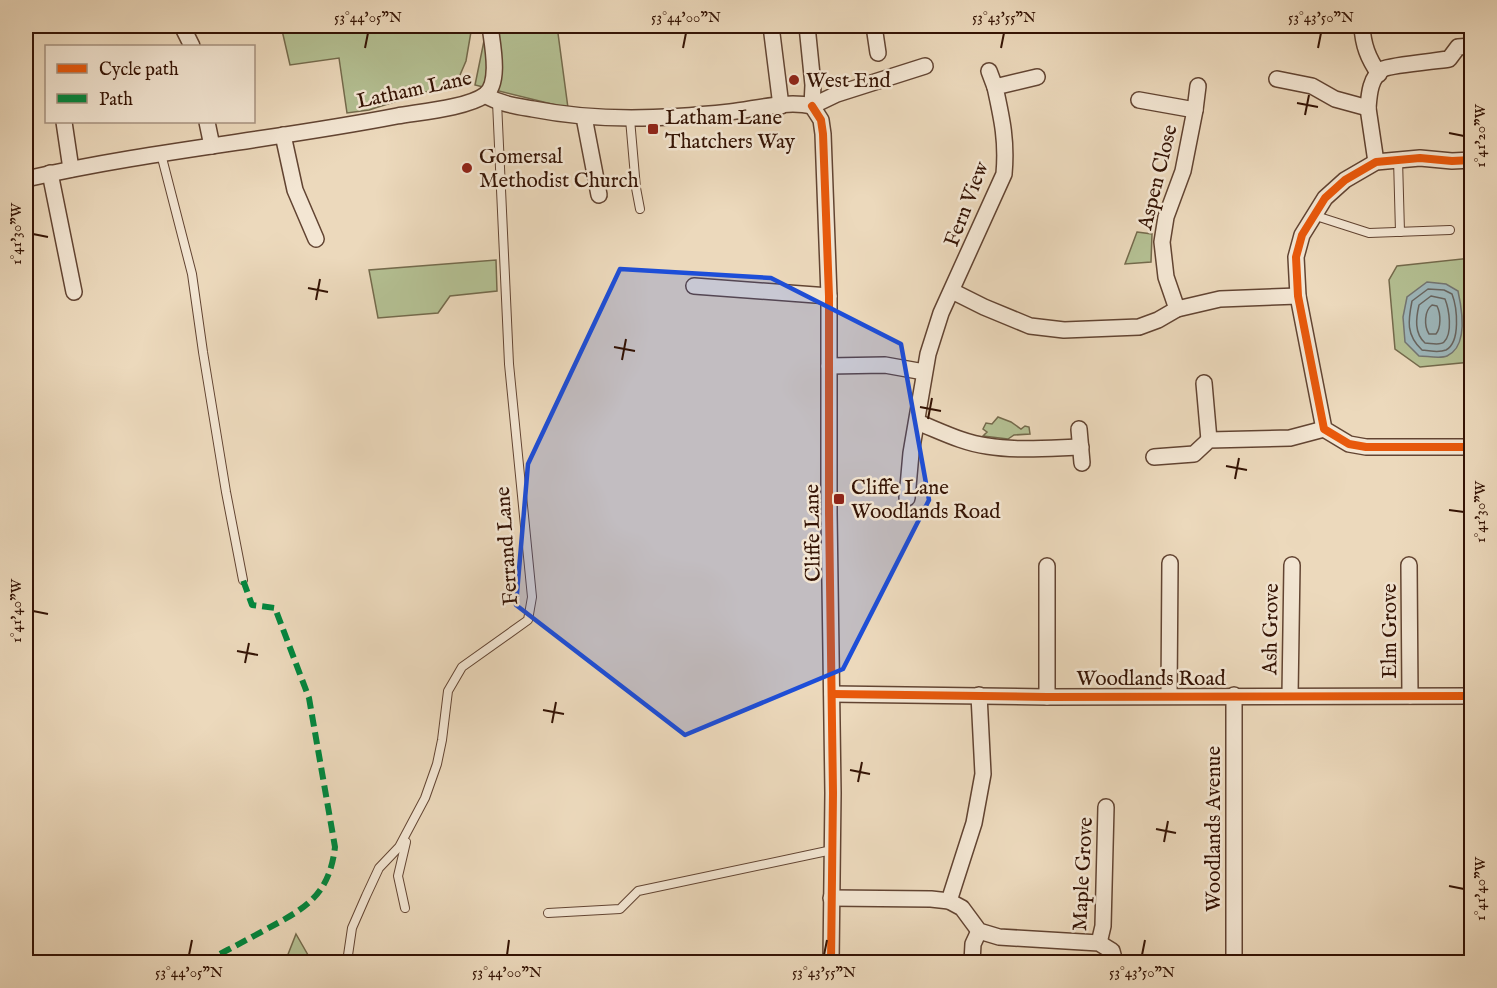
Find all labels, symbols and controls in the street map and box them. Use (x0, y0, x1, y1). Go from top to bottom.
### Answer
text: 53°44'05"N (334, 8, 402, 27)
text: 53°44'00"N (651, 8, 721, 27)
text: 53°43'55"N (972, 8, 1036, 27)
text: 53°43'50"N (1288, 8, 1354, 27)
legend (45, 45, 255, 123)
text: Cycle path (99, 59, 179, 82)
street label: Latham Lane (354, 65, 475, 116)
place label: West End (806, 68, 892, 95)
marker: West End (787, 73, 801, 87)
text: Path (99, 89, 133, 112)
text: 1°41'20"W (1471, 104, 1490, 168)
place label: Latham Lane Thatchers Way (665, 105, 796, 156)
marker: Latham Lane Thatchers Way (646, 122, 660, 136)
street label: Aspen Close (1132, 122, 1185, 234)
place label: Gomersal Methodist Church (479, 144, 639, 195)
street label: Fern View (939, 157, 996, 251)
marker: Gomersal Methodist Church (460, 161, 474, 175)
text: 1°41'30"W (7, 202, 26, 265)
place label: Cliffe Lane Woodlands Road (851, 475, 1001, 526)
text: 1°41'30"W (1471, 480, 1490, 543)
street label: Cliffe Lane (799, 483, 828, 582)
street label: Ferrand Lane (490, 485, 525, 606)
marker: Cliffe Lane Woodlands Road (832, 492, 846, 506)
text: 1°41'40"W (7, 578, 26, 643)
street label: Ash Grove (1257, 583, 1286, 676)
street label: Elm Grove (1377, 583, 1404, 679)
street label: Woodlands Road (1076, 666, 1226, 693)
street label: Woodlands Avenue (1201, 746, 1228, 912)
street label: Maple Grove (1067, 816, 1100, 932)
text: 1°41'40"W (1471, 856, 1490, 921)
text: 53°44'05"N (155, 963, 223, 982)
text: 53°44'00"N (472, 963, 542, 982)
text: 53°43'55"N (792, 963, 856, 982)
text: 53°43'50"N (1109, 963, 1175, 982)

